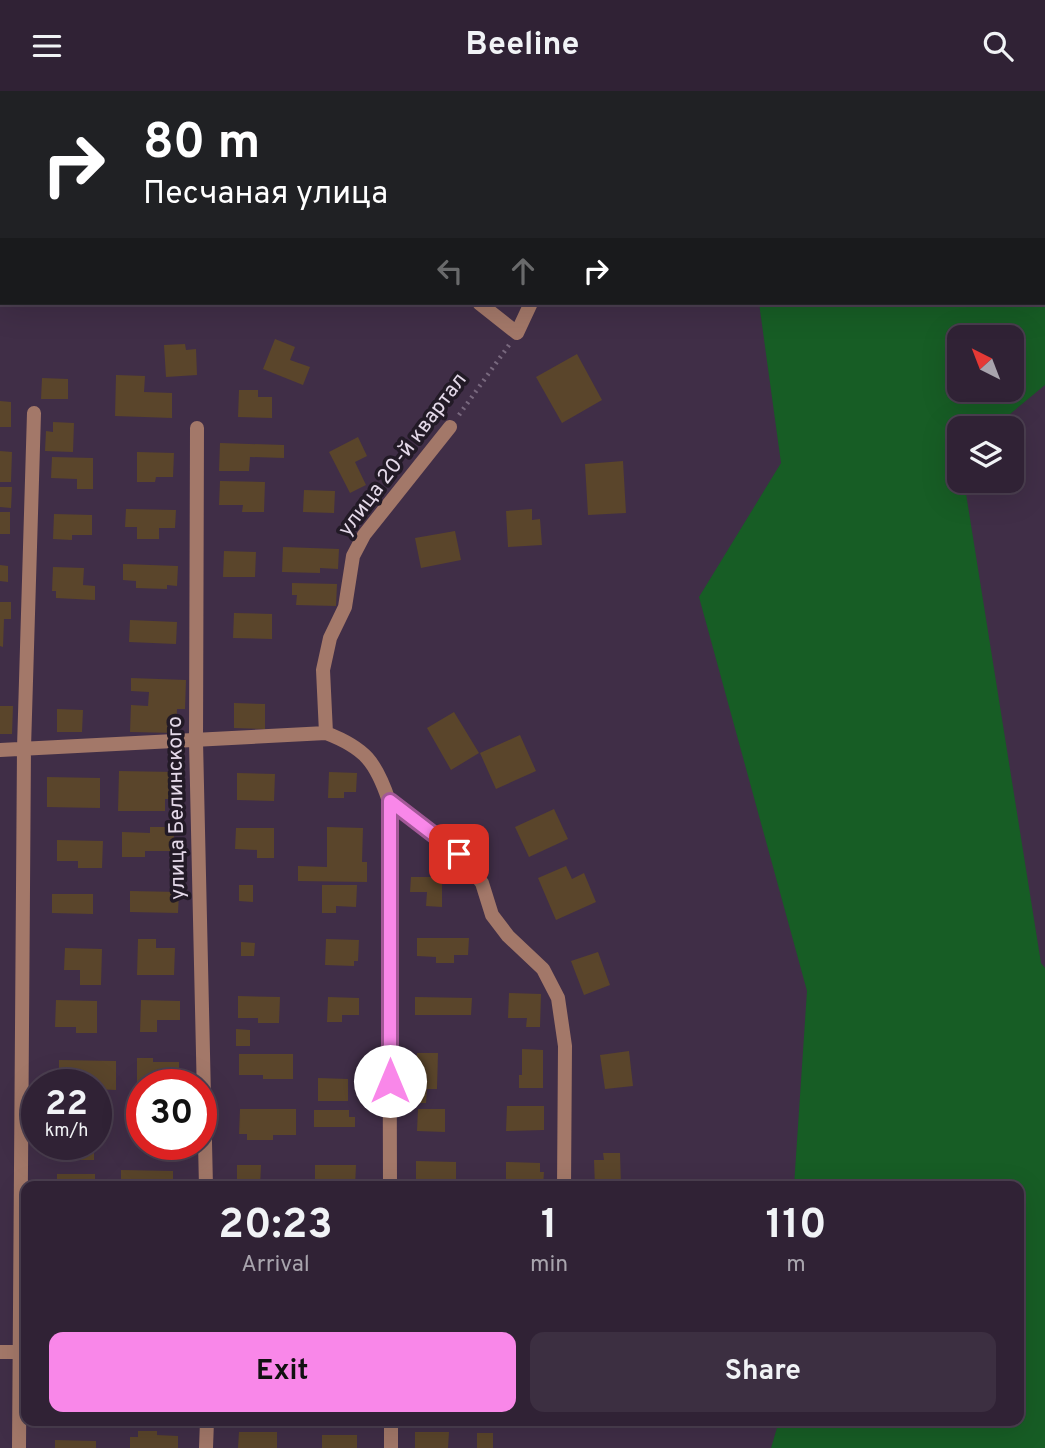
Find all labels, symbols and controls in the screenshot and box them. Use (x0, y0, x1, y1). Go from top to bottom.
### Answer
text: Beeline (466, 26, 579, 66)
icon: menu (28, 27, 66, 65)
icon: search (979, 27, 1017, 65)
text: 80 m (143, 114, 260, 176)
icon: right (28, 119, 119, 210)
text: Песчаная улица (143, 175, 388, 215)
icon: left (431, 252, 469, 290)
icon: ahead (504, 252, 542, 290)
icon: right (577, 252, 615, 290)
north arrow (947, 325, 1024, 403)
map controls (947, 325, 1024, 493)
street label: улица 20-й квартал (333, 368, 473, 542)
button: layers (947, 416, 1024, 493)
street label: улица Белинского (162, 716, 192, 900)
pin (429, 824, 489, 884)
icon: arrive (440, 835, 478, 873)
position arrow (353, 1044, 427, 1118)
speed limit sign: 30 (126, 1069, 217, 1160)
text: 22 (45, 1083, 88, 1127)
text: km/h (45, 1120, 88, 1143)
text: 20:23 (218, 1200, 333, 1253)
text: 1 (541, 1200, 557, 1253)
text: 110 (766, 1200, 827, 1253)
text: Arrival (241, 1251, 310, 1280)
text: min (530, 1251, 568, 1280)
text: m (786, 1251, 806, 1280)
button: Exit (49, 1332, 516, 1412)
button: Share (530, 1332, 996, 1412)

